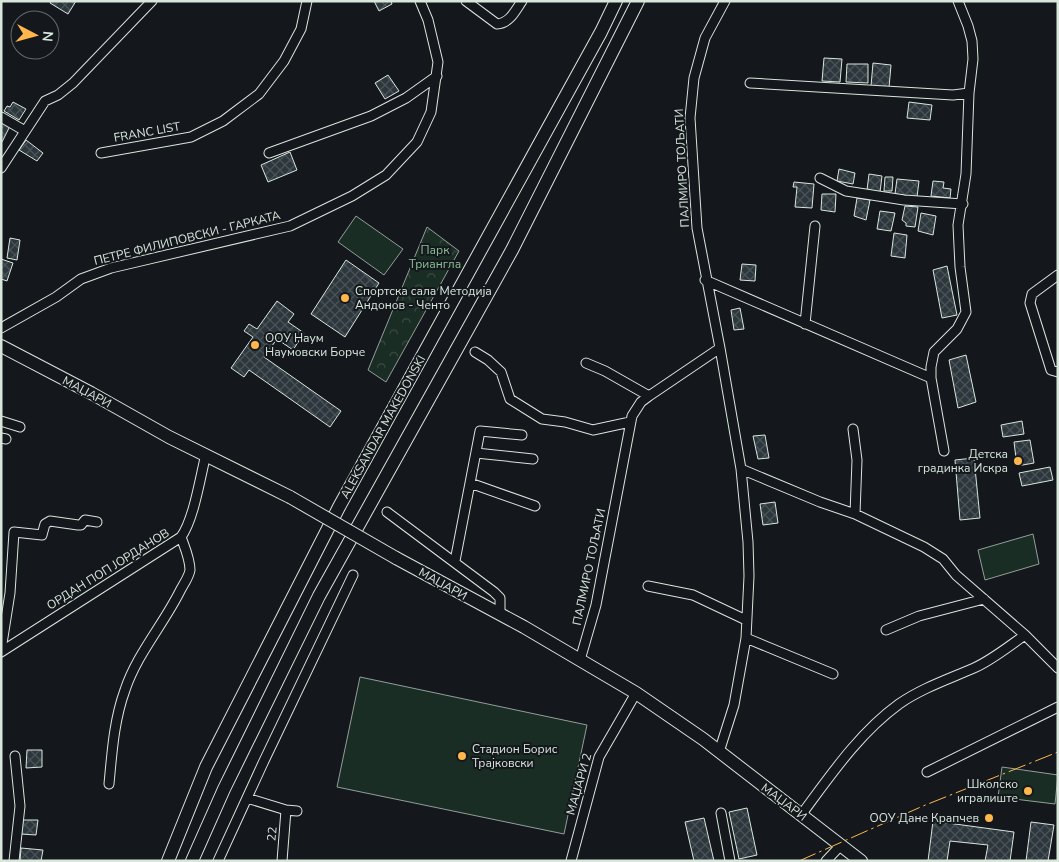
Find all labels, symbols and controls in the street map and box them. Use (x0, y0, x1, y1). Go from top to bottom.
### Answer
north arrow (10, 10, 60, 60)
text: N (37, 30, 57, 43)
street label: ПАЛМИРО ТОЉАТИ (671, 108, 693, 228)
street label: FRANC LIST (112, 118, 182, 146)
street label: ПЕТРЕ ФИЛИПОВСКИ - ГАРКАТА (92, 207, 282, 269)
park label: Парк Триангла (409, 242, 461, 272)
place label: Спортска сала Методија Андонов - Ченто (355, 283, 492, 313)
marker: Спортска сала Методија Андонов - Ченто (339, 292, 351, 304)
place label: ООУ Наум Наумовски Борче (265, 330, 365, 360)
marker: ООУ Наум Наумовски Борче (249, 339, 261, 351)
street label: ALEKSANDAR MAKEDONSKI (337, 352, 429, 502)
street label: МАЏАРИ (60, 372, 114, 412)
place label: Детска градинка Искра (918, 446, 1008, 476)
marker: Детска градинка Искра (1012, 455, 1024, 467)
street label: ПАЛМИРО ТОЉАТИ (569, 507, 609, 627)
street label: ОРДАН ПОП ЈОРДАНОВ (44, 525, 172, 613)
street label: МАЏАРИ (416, 564, 470, 604)
place label: Стадион Борис Трајковски (472, 741, 558, 771)
marker: Стадион Борис Трајковски (456, 750, 468, 762)
street label: МАЏАРИ 2 (563, 751, 595, 817)
place label: Школско игралиште (957, 776, 1018, 806)
street label: МАЏАРИ (758, 780, 810, 824)
marker: Школско игралиште (1022, 785, 1034, 797)
place label: ООУ Дане Крапчев (870, 810, 979, 826)
marker: ООУ Дане Крапчев (983, 812, 995, 824)
street label: 22 (263, 826, 281, 842)

